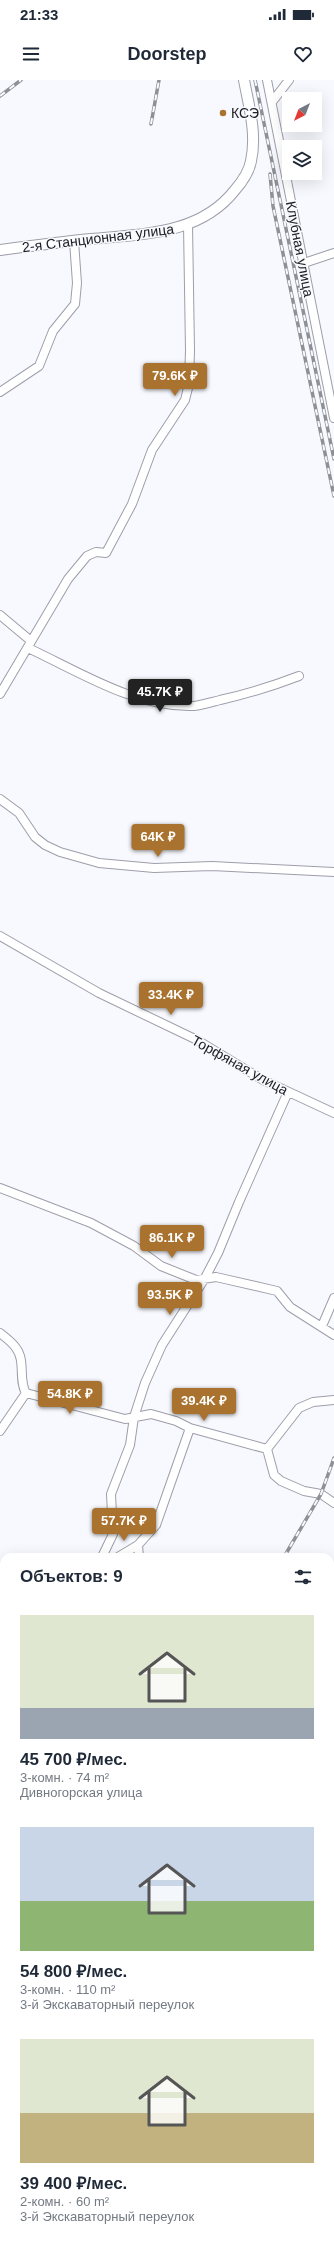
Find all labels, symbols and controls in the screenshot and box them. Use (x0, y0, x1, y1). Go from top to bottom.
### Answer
text: 21:33 (20, 6, 58, 23)
icon: menu (20, 43, 42, 65)
icon: heart (292, 43, 314, 65)
text: Doorstep (127, 44, 207, 64)
north arrow (282, 92, 322, 132)
map controls (282, 92, 322, 180)
place label: КСЭ (231, 105, 259, 121)
marker: КСЭ (218, 108, 228, 118)
button: layers (282, 140, 322, 180)
street label: Клубная улица (283, 200, 317, 298)
street label: 2-я Станционная улица (21, 221, 175, 255)
pin: 79.6K ₽ (138, 363, 212, 397)
text: 79.6K ₽ (152, 368, 198, 383)
pin: 45.7K ₽ (123, 679, 197, 713)
text: 45.7K ₽ (137, 684, 183, 699)
pin: 64K ₽ (130, 824, 186, 858)
text: 64K ₽ (140, 829, 176, 844)
pin: 33.4K ₽ (134, 982, 208, 1016)
text: 33.4K ₽ (148, 987, 194, 1002)
street label: Торфяная улица (189, 1032, 291, 1098)
pin: 86.1K ₽ (135, 1225, 209, 1259)
text: 86.1K ₽ (149, 1230, 195, 1245)
pin: 93.5K ₽ (133, 1282, 207, 1316)
text: 93.5K ₽ (147, 1287, 193, 1302)
pin: 54.8K ₽ (33, 1381, 107, 1415)
text: 54.8K ₽ (47, 1386, 93, 1401)
pin: 39.4K ₽ (167, 1388, 241, 1422)
text: 39.4K ₽ (181, 1393, 227, 1408)
pin: 57.7K ₽ (87, 1508, 161, 1542)
text: 57.7K ₽ (101, 1513, 147, 1528)
icon: filters (292, 1566, 314, 1588)
text: Объектов: 9 (20, 1567, 123, 1586)
icon: home (131, 1641, 203, 1713)
text: 45 700 ₽/мес. (20, 1750, 127, 1769)
text: 3-комн. · 74 m² (20, 1770, 109, 1785)
text: Дивногорская улица (20, 1785, 142, 1800)
icon: home (131, 1853, 203, 1925)
text: 54 800 ₽/мес. (20, 1962, 127, 1981)
text: 3-комн. · 110 m² (20, 1982, 115, 1997)
text: 3-й Экскаваторный переулок (20, 1997, 194, 2012)
icon: home (131, 2065, 203, 2137)
text: 39 400 ₽/мес. (20, 2174, 127, 2193)
text: 2-комн. · 60 m² (20, 2194, 109, 2209)
text: 3-й Экскаваторный переулок (20, 2209, 194, 2224)

